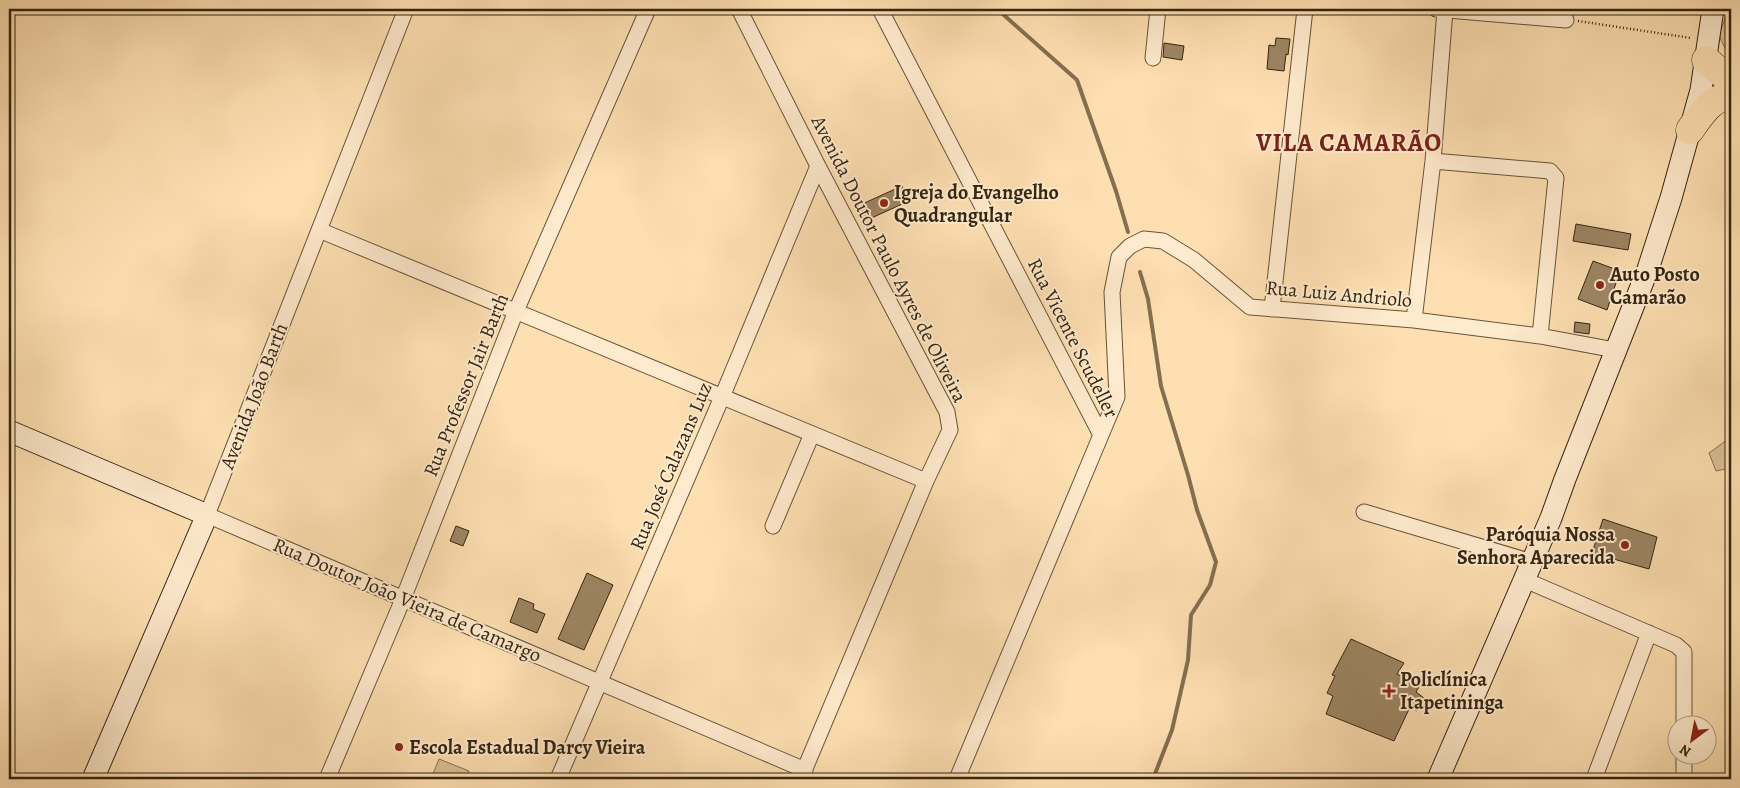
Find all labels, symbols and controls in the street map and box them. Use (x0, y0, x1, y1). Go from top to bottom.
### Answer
street label: Avenida Doutor Paulo Ayres de Oliveira (804, 110, 974, 408)
district label: VILA CAMARÃO (1255, 126, 1442, 160)
place label: Igreja do Evangelho Quadrangular (894, 179, 1059, 229)
marker: Igreja do Evangelho Quadrangular (878, 197, 890, 209)
street label: Rua Vicente Scudeller (1021, 253, 1125, 423)
place label: Auto Posto Camarão (1609, 261, 1700, 311)
street label: Rua Luiz Andriolo (1265, 274, 1413, 314)
marker: Auto Posto Camarão (1594, 279, 1606, 291)
street label: Rua Professor Jair Barth (417, 289, 515, 481)
street label: Avenida João Barth (213, 319, 294, 474)
street label: Rua José Calazans Luz (623, 378, 719, 554)
place label: Paróquia Nossa Senhora Aparecida (1457, 521, 1615, 571)
street label: Rua Doutor João Vieira de Camargo (269, 531, 545, 669)
marker: Paróquia Nossa Senhora Aparecida (1619, 539, 1631, 551)
place label: Policlínica Itapetininga (1400, 666, 1504, 716)
marker: Policlínica Itapetininga (1382, 684, 1396, 698)
north arrow (1668, 716, 1718, 766)
place label: Escola Estadual Darcy Vieira (409, 734, 646, 761)
text: N (1676, 740, 1695, 761)
marker: Escola Estadual Darcy Vieira (393, 741, 405, 753)

